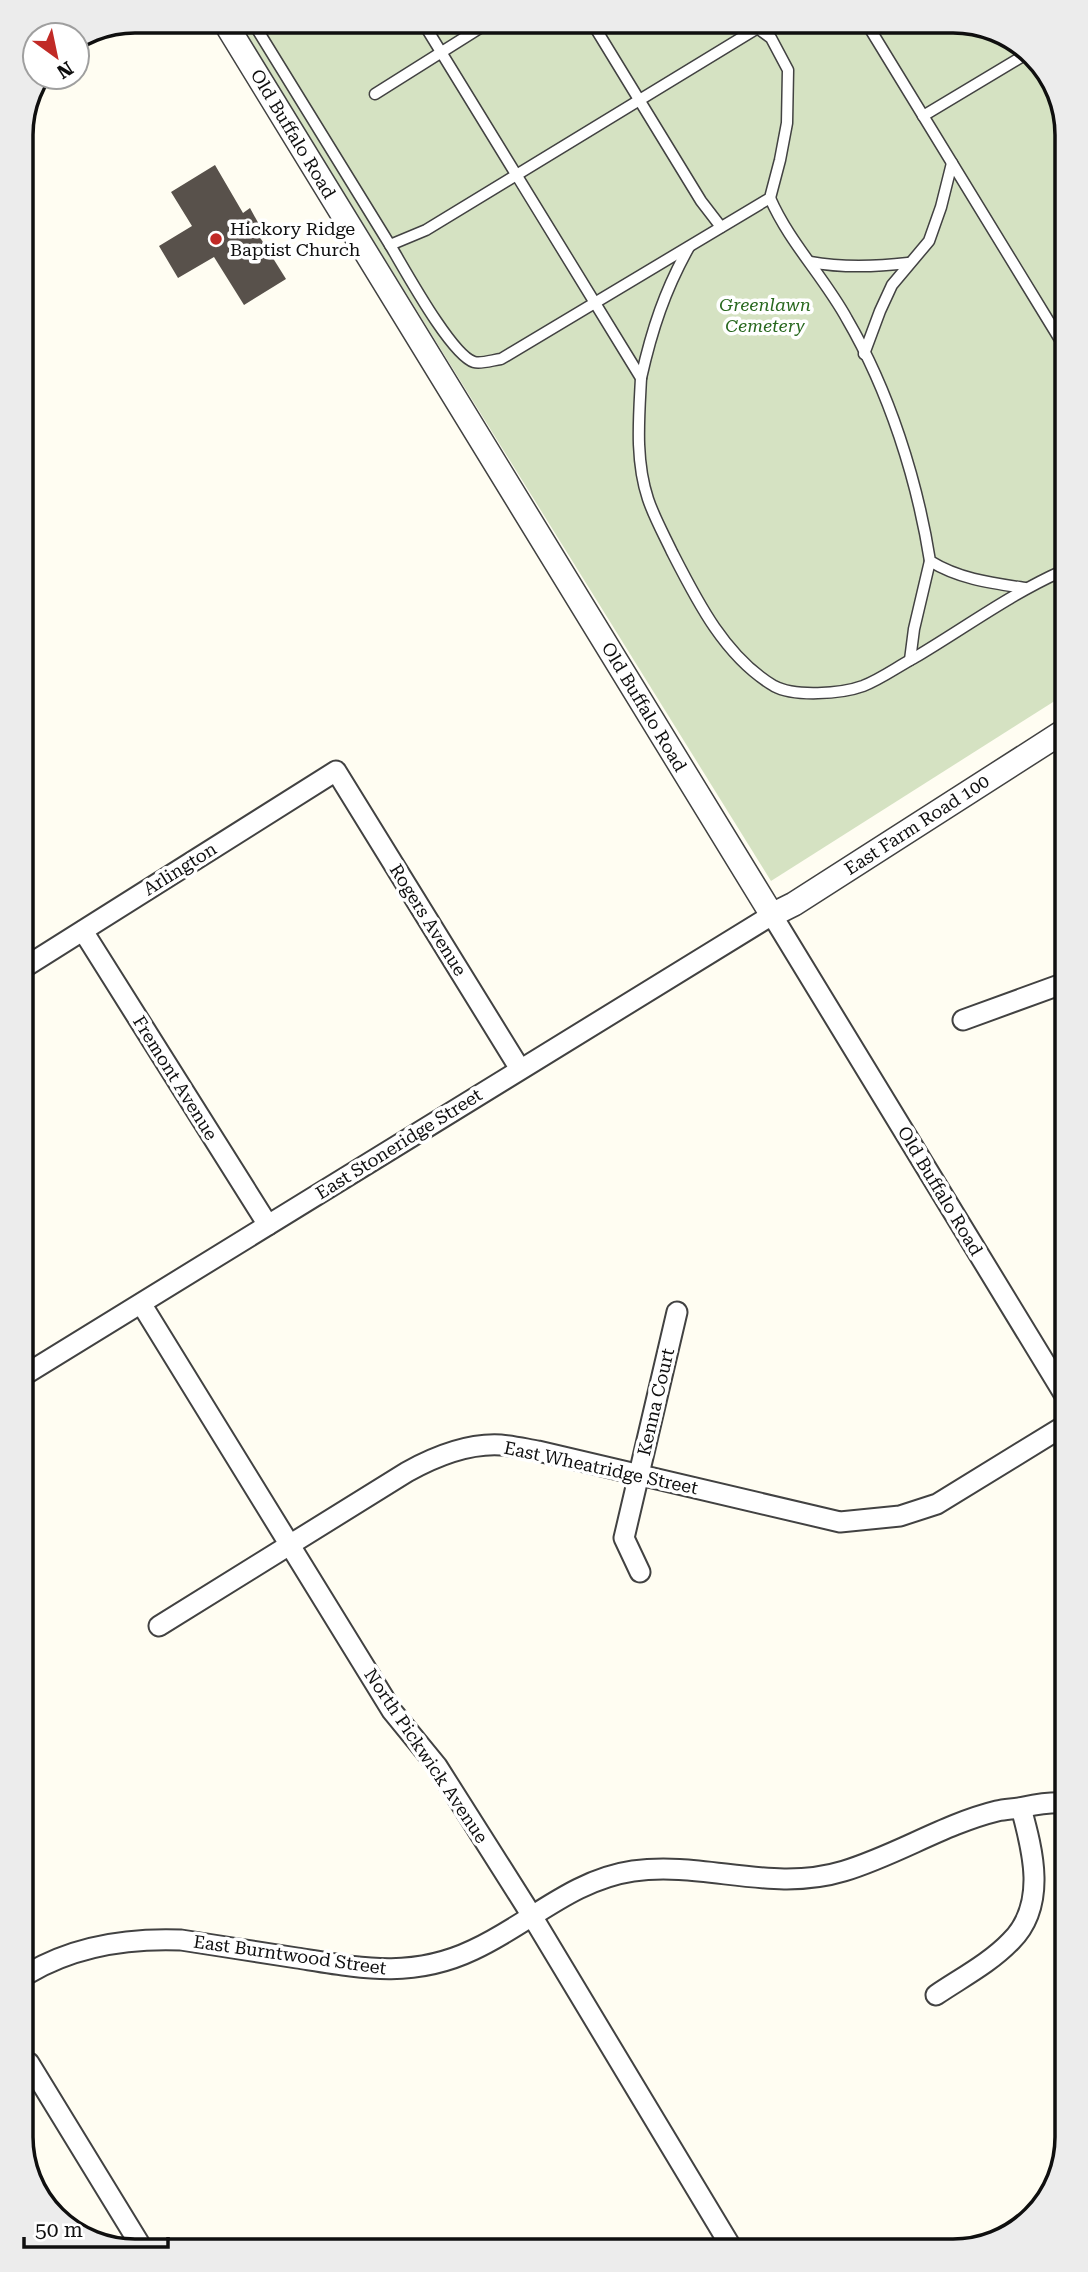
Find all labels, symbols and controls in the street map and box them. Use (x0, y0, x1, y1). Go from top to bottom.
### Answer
north arrow (21, 21, 91, 91)
text: N (52, 56, 77, 84)
street label: Old Buffalo Road (247, 65, 341, 203)
place label: Hickory Ridge Baptist Church (230, 218, 361, 260)
marker: Hickory Ridge Baptist Church (208, 231, 224, 247)
park label: Greenlawn Cemetery (719, 294, 811, 336)
street label: Old Buffalo Road (598, 638, 692, 776)
street label: East Farm Road 100 (840, 770, 993, 879)
street label: Arlington (139, 838, 221, 899)
street label: Rogers Avenue (386, 860, 471, 980)
street label: Fremont Avenue (129, 1012, 222, 1144)
street label: East Stoneridge Street (312, 1084, 486, 1203)
street label: Old Buffalo Road (894, 1122, 988, 1260)
street label: Kenna Court (633, 1346, 678, 1458)
street label: East Wheatridge Street (502, 1437, 700, 1498)
street label: North Pickwick Avenue (360, 1665, 493, 1847)
street label: East Burntwood Street (192, 1931, 388, 1978)
scale bar (24, 2206, 168, 2250)
text: 50 m (35, 2218, 83, 2242)

